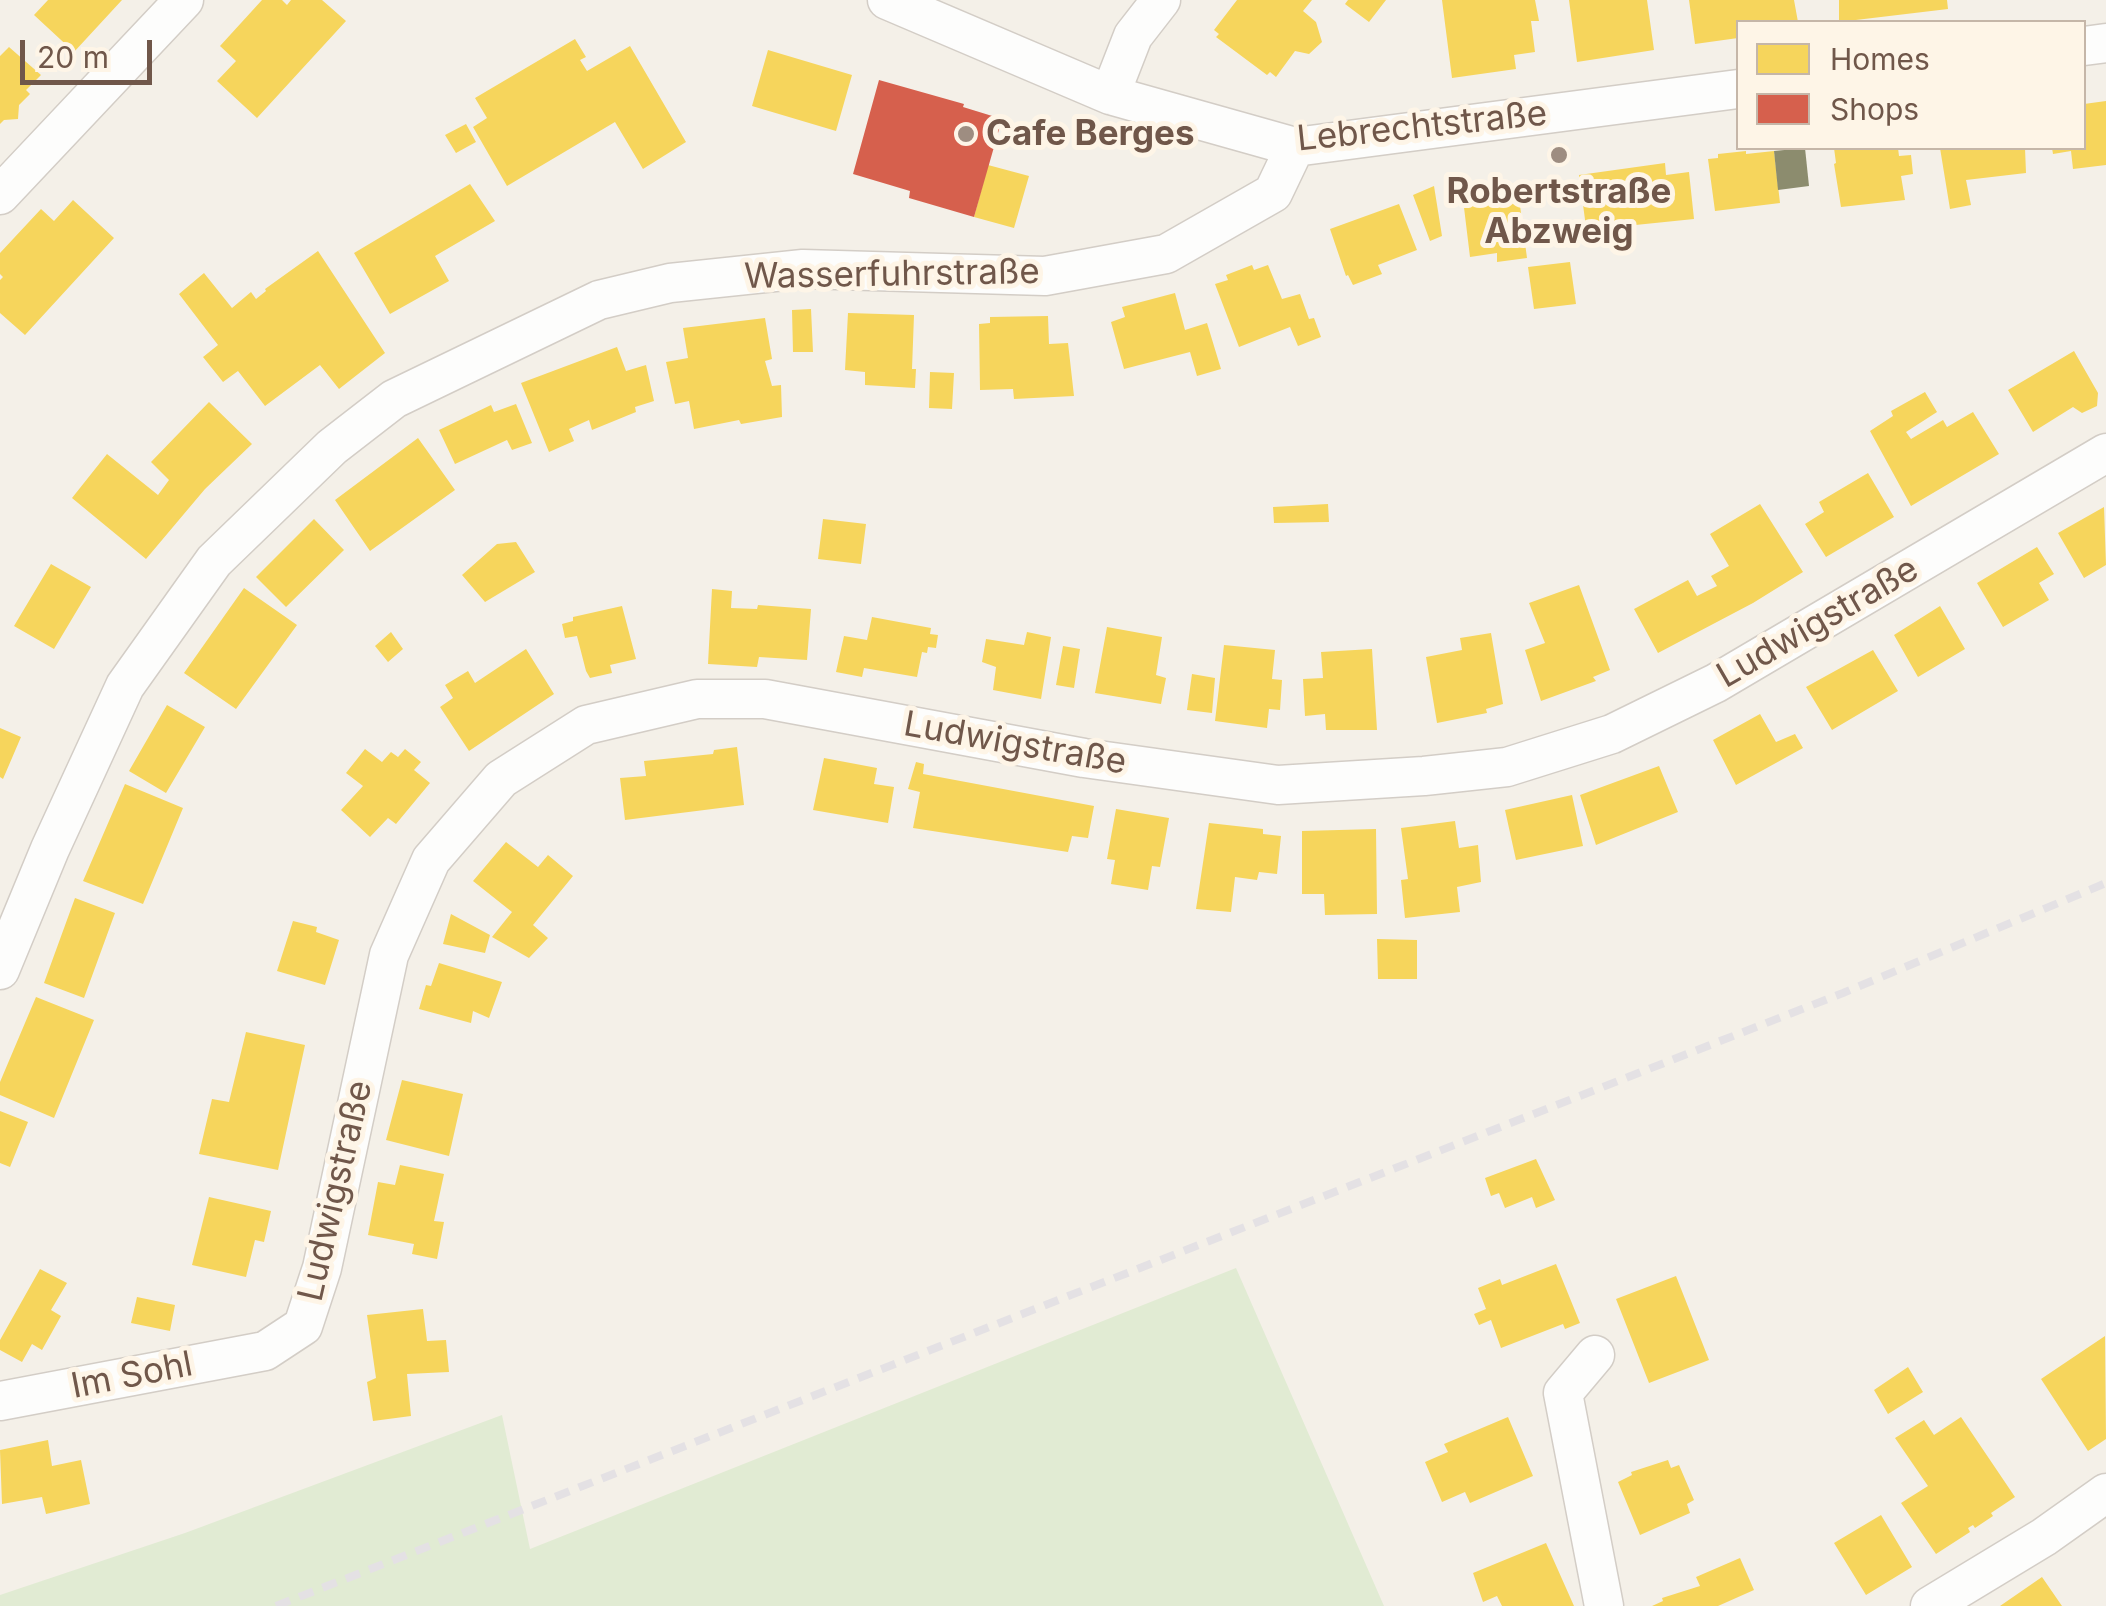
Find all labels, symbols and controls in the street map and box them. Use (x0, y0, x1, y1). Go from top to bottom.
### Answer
scale bar (25, 20, 158, 82)
legend (1736, 20, 2086, 150)
text: 20 m (37, 39, 109, 75)
text: Homes (1830, 41, 1930, 77)
text: Shops (1830, 91, 1919, 127)
street label: Lebrechtstraße (1295, 93, 1549, 161)
place label: Cafe Berges (986, 113, 1194, 155)
marker: Cafe Berges (955, 123, 977, 145)
marker: Robertstraße Abzweig (1548, 144, 1570, 166)
place label: Robertstraße Abzweig (1447, 171, 1671, 253)
street label: Wasserfuhrstraße (744, 251, 1040, 299)
street label: Ludwigstraße (1710, 549, 1926, 697)
street label: Ludwigstraße (900, 704, 1130, 784)
street label: Ludwigstraße (290, 1077, 382, 1305)
street label: Im Sohl (68, 1344, 196, 1408)

